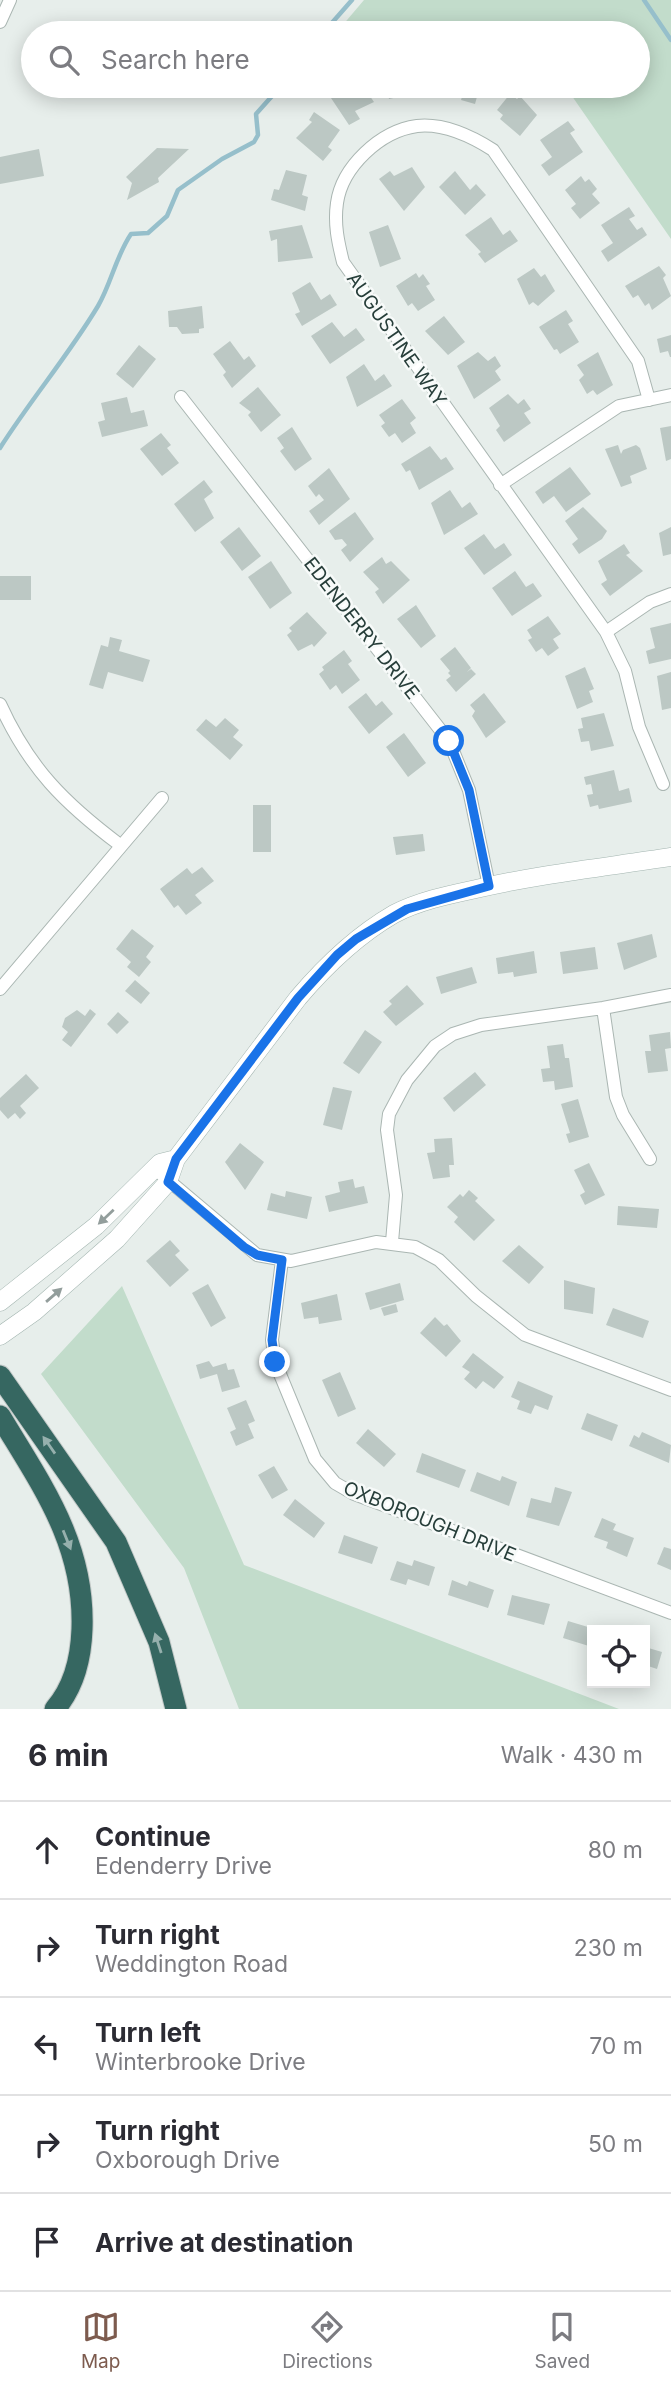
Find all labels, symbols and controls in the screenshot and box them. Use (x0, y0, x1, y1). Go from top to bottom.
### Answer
search box (21, 21, 650, 98)
icon: search (45, 41, 83, 79)
text: Search here (101, 44, 250, 75)
street label: AUGUSTINE WAY (342, 268, 451, 411)
street label: EDENDERRY DRIVE (299, 553, 424, 704)
route start (433, 725, 464, 756)
one-way arrow (97, 1209, 115, 1225)
one-way arrow (45, 1287, 63, 1303)
route end (259, 1346, 290, 1377)
one-way arrow (42, 1436, 56, 1454)
street label: OXBOROUGH DRIVE (340, 1476, 519, 1567)
one-way arrow (62, 1530, 73, 1551)
map controls (587, 1625, 650, 1688)
button: locate (587, 1625, 650, 1688)
one-way arrow (152, 1633, 163, 1654)
text: 6 min (28, 1737, 109, 1773)
text: Walk · 430 m (501, 1741, 643, 1769)
text: Continue (95, 1821, 211, 1852)
icon: ahead (28, 1831, 66, 1869)
text: 80 m (588, 1836, 643, 1864)
text: Edenderry Drive (95, 1852, 272, 1880)
text: Turn right (95, 1919, 220, 1950)
icon: right (28, 1929, 66, 1967)
text: 230 m (574, 1934, 643, 1962)
text: Weddington Road (95, 1950, 288, 1978)
text: Turn left (95, 2017, 201, 2048)
icon: left (28, 2027, 66, 2065)
text: 70 m (589, 2032, 643, 2060)
text: Winterbrooke Drive (95, 2048, 306, 2076)
text: Turn right (95, 2115, 220, 2146)
icon: right (28, 2125, 66, 2163)
text: 50 m (588, 2130, 643, 2158)
text: Oxborough Drive (95, 2146, 280, 2174)
icon: arrive (28, 2223, 66, 2261)
text: Arrive at destination (95, 2227, 354, 2258)
tab: Map (81, 2308, 120, 2373)
tab: Directions (282, 2308, 373, 2373)
tab: Saved (534, 2308, 590, 2373)

